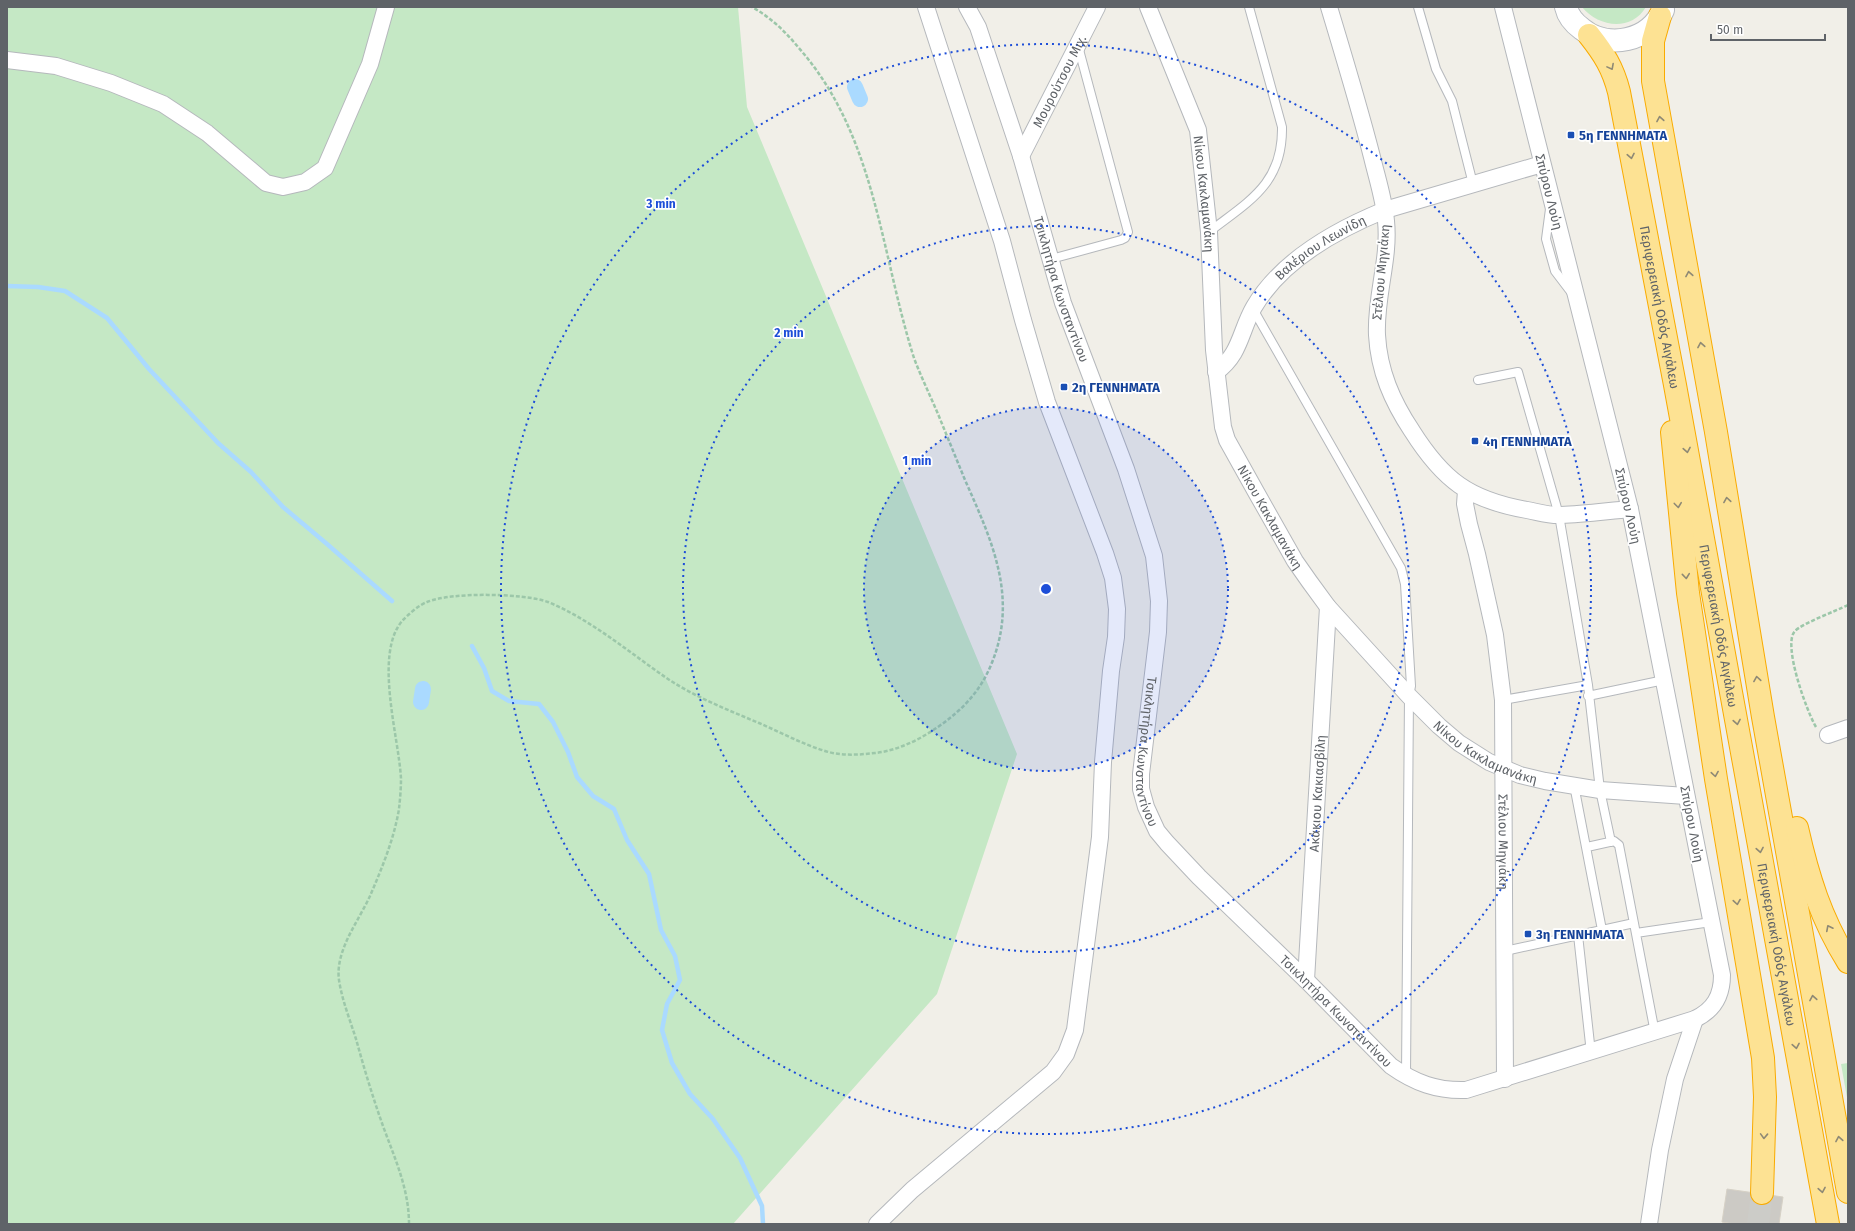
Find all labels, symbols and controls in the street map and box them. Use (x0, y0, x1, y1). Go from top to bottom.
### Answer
scale bar (1711, 16, 1825, 42)
text: 50 m (1717, 23, 1743, 37)
street label: Μουρούτσου Μιχ. (1029, 32, 1089, 130)
one-way arrow (1606, 63, 1614, 70)
one-way arrow (1657, 115, 1665, 122)
place label: 5η ΓΕΝΝΗΜΑΤΑ (1579, 128, 1668, 143)
marker: 5η ΓΕΝΝΗΜΑΤΑ (1566, 130, 1576, 140)
street label: Νίκου Κακλαμανάκη (1191, 135, 1217, 253)
street label: Σπύρου Λούη (1532, 152, 1566, 232)
one-way arrow (1626, 153, 1635, 159)
text: 3 min (645, 197, 676, 211)
street label: Βαλέριου Λεωνίδη (1272, 212, 1368, 283)
street label: Τσικλητήρα Κωνσταντίνου (1031, 214, 1092, 364)
street label: Στέλιου Μηγιάκη (1369, 224, 1393, 320)
street label: Περιφερειακή Οδός Αιγάλεω (1637, 224, 1683, 390)
one-way arrow (1685, 271, 1693, 277)
text: 2 min (774, 326, 804, 340)
one-way arrow (1697, 342, 1706, 348)
place label: 2η ΓΕΝΝΗΜΑΤΑ (1072, 380, 1160, 395)
marker: 2η ΓΕΝΝΗΜΑΤΑ (1059, 382, 1069, 392)
place label: 4η ΓΕΝΝΗΜΑΤΑ (1483, 434, 1572, 449)
marker: 4η ΓΕΝΝΗΜΑΤΑ (1470, 436, 1480, 446)
one-way arrow (1682, 447, 1691, 454)
text: 1 min (903, 454, 931, 468)
street label: Νίκου Κακλαμανάκη (1235, 462, 1306, 572)
street label: Σπύρου Λούη (1612, 466, 1644, 546)
one-way arrow (1724, 497, 1732, 503)
one-way arrow (1673, 502, 1682, 508)
street label: Περιφερειακή Οδός Αιγάλεω (1697, 543, 1741, 708)
one-way arrow (1681, 573, 1690, 579)
centre of rings (1039, 582, 1053, 596)
street label: Τσικλητήρα Κωνσταντίνου (1133, 676, 1161, 829)
one-way arrow (1753, 676, 1761, 682)
street label: Νίκου Κακλαμανάκη (1430, 717, 1539, 786)
one-way arrow (1732, 719, 1740, 725)
street label: Ακάκιου Κακιασβίλη (1306, 734, 1328, 852)
one-way arrow (1710, 770, 1719, 777)
street label: Σπύρου Λούη (1677, 784, 1707, 864)
street label: Στέλιου Μηγιάκη (1496, 794, 1512, 890)
one-way arrow (1755, 846, 1764, 853)
street label: Περιφερειακή Οδός Αιγάλεω (1755, 862, 1799, 1027)
one-way arrow (1732, 899, 1740, 905)
one-way arrow (1826, 925, 1834, 932)
place label: 3η ΓΕΝΝΗΜΑΤΑ (1535, 927, 1624, 942)
marker: 3η ΓΕΝΝΗΜΑΤΑ (1523, 929, 1533, 939)
street label: Τσικλητήρα Κωνσταντίνου (1277, 952, 1395, 1070)
one-way arrow (1809, 995, 1818, 1001)
one-way arrow (1791, 1043, 1800, 1049)
one-way arrow (1760, 1133, 1768, 1139)
one-way arrow (1835, 1136, 1843, 1142)
one-way arrow (1817, 1187, 1826, 1193)

